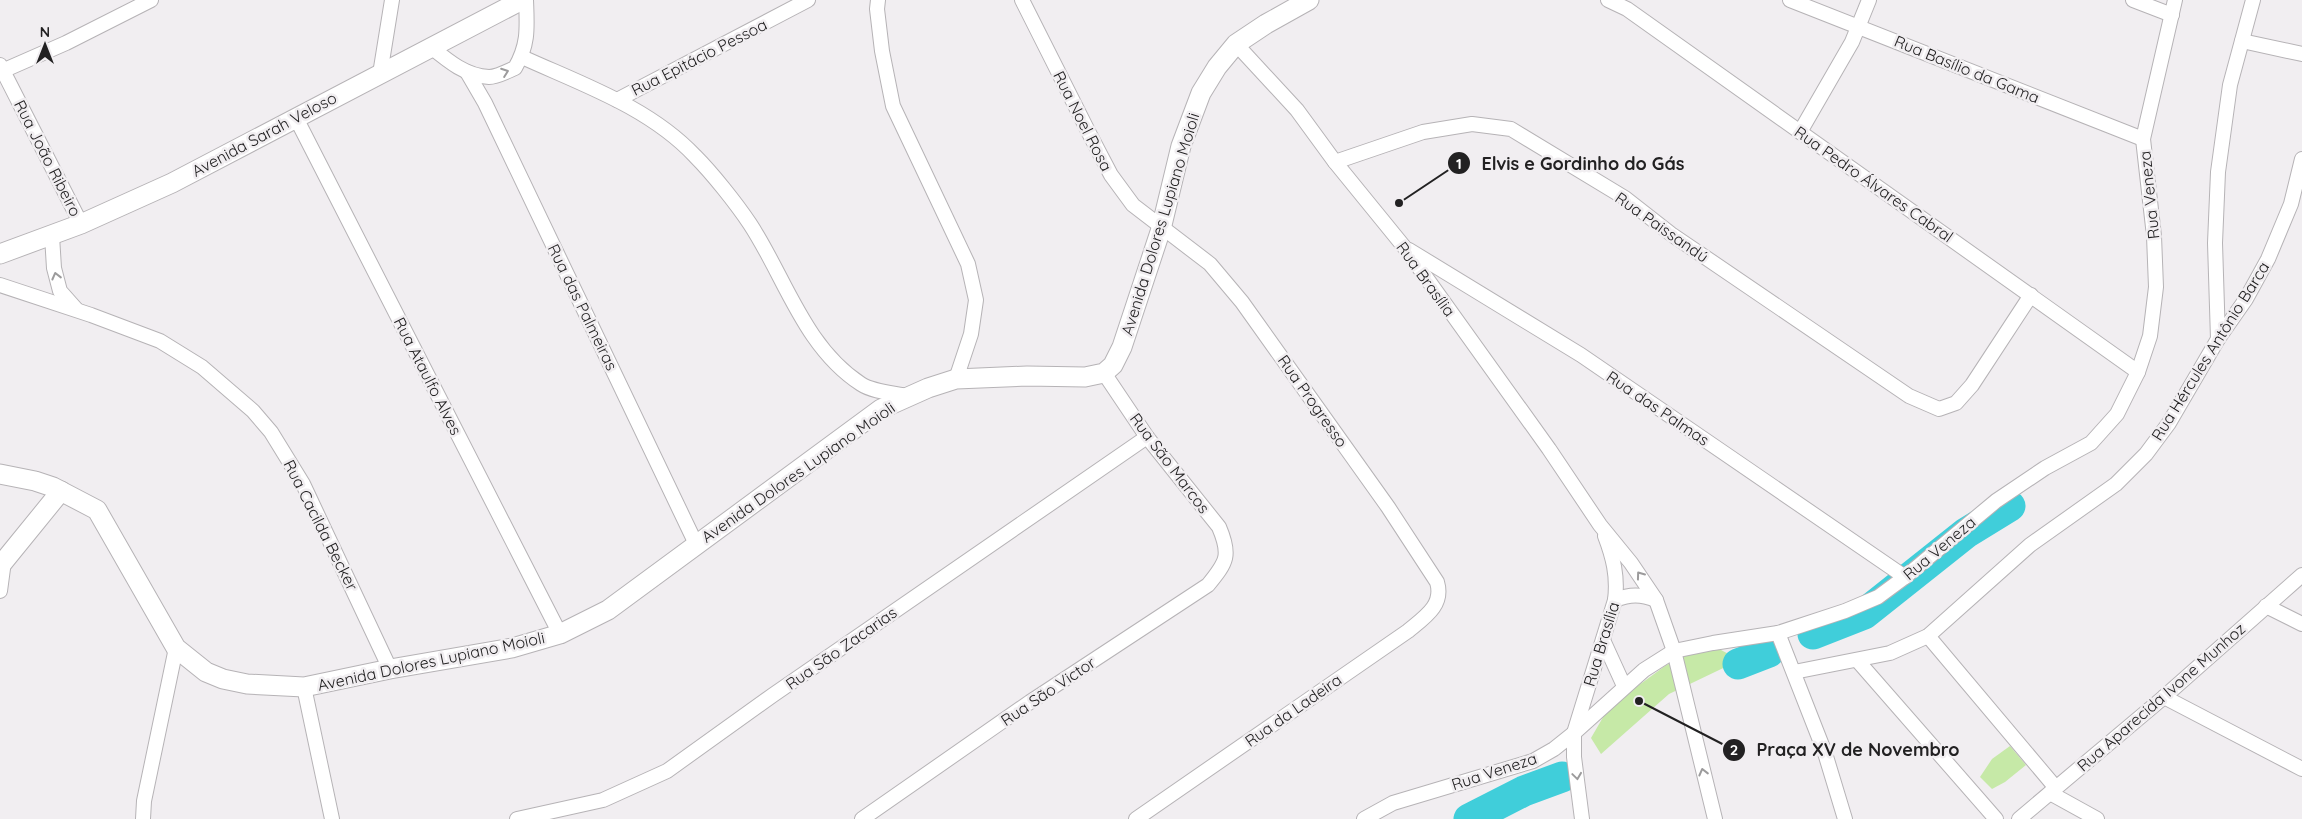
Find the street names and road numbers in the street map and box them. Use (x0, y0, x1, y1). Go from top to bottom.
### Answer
street label: Rua Epitácio Pessoa (628, 14, 770, 100)
street label: Rua Basílio da Gama (1891, 31, 2043, 107)
street label: Rua Noel Rosa (1049, 68, 1117, 174)
street label: Avenida Sarah Veloso (188, 87, 340, 181)
street label: Rua João Ribeiro (10, 96, 86, 220)
street label: Avenida Dolores Lupiano Moioli (1117, 110, 1203, 338)
street label: Rua Pedro Álvares Cabral (1791, 122, 1957, 246)
street label: Rua Veneza (2134, 150, 2164, 240)
street label: Rua Paissandú (1611, 187, 1713, 267)
street label: Rua Brasília (1392, 238, 1460, 320)
street label: Rua das Palmeiras (544, 241, 622, 373)
street label: Rua Hércules Antônio Barca (2147, 258, 2273, 444)
street label: Rua Ataulfo Alves (390, 314, 466, 438)
street label: Rua Progresso (1274, 351, 1352, 451)
street label: Rua das Palmas (1603, 366, 1713, 450)
street label: Avenida Dolores Lupiano Moioli (697, 397, 899, 547)
street label: Rua São Marcos (1126, 409, 1214, 517)
street label: Rua Cacilda Becker (279, 456, 363, 594)
street label: Rua Veneza (1899, 512, 1979, 584)
street label: Rua Brasília (1579, 599, 1623, 689)
street label: Rua São Zacarias (782, 602, 900, 694)
street label: Rua Aparecida Ivone Munhoz (2073, 618, 2249, 776)
street label: Avenida Dolores Lupiano Moioli (316, 627, 546, 695)
street label: Rua São Victor (997, 652, 1099, 730)
street label: Rua da Ladeira (1241, 669, 1345, 751)
street label: Rua Veneza (1449, 748, 1539, 794)

